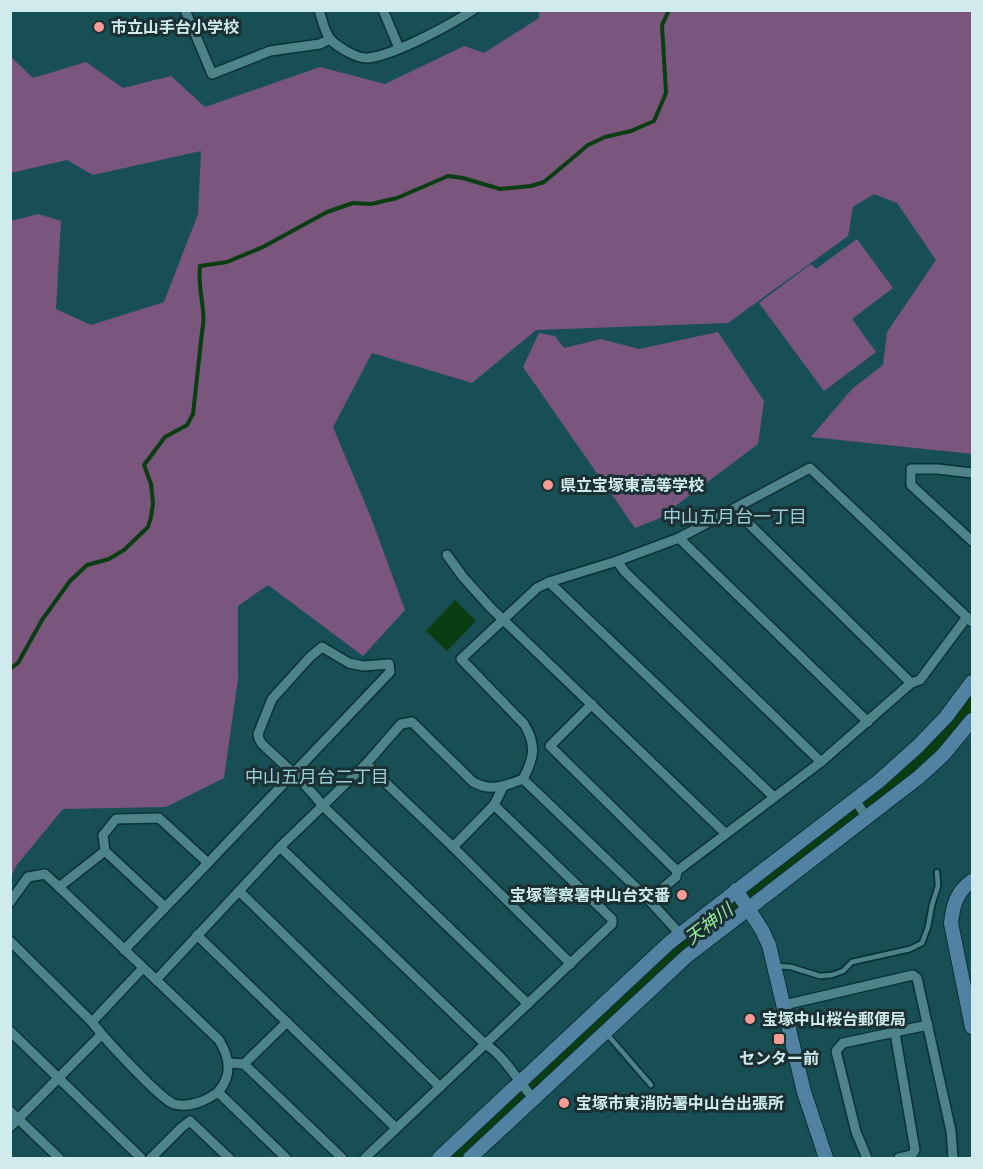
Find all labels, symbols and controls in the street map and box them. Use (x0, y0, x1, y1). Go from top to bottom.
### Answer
place label: 市立山手台小学校 (111, 14, 239, 38)
marker: 市立山手台小学校 (92, 20, 106, 34)
place label: 県立宝塚東高等学校 (560, 472, 704, 496)
marker: 県立宝塚東高等学校 (541, 478, 555, 492)
district label: 中山五月台一丁目 (663, 502, 807, 528)
district label: 中山五月台二丁目 (245, 762, 389, 788)
place label: 宝塚警察署中山台交番 (510, 882, 670, 906)
marker: 宝塚警察署中山台交番 (675, 888, 689, 902)
water label: 天神川 (678, 895, 739, 949)
place label: 宝塚中山桜台郵便局 (762, 1006, 906, 1030)
marker: 宝塚中山桜台郵便局 (743, 1012, 757, 1026)
marker: センター前 (772, 1032, 786, 1046)
place label: センター前 (739, 1045, 819, 1069)
place label: 宝塚市東消防署中山台出張所 (576, 1090, 784, 1114)
marker: 宝塚市東消防署中山台出張所 (557, 1096, 571, 1110)

